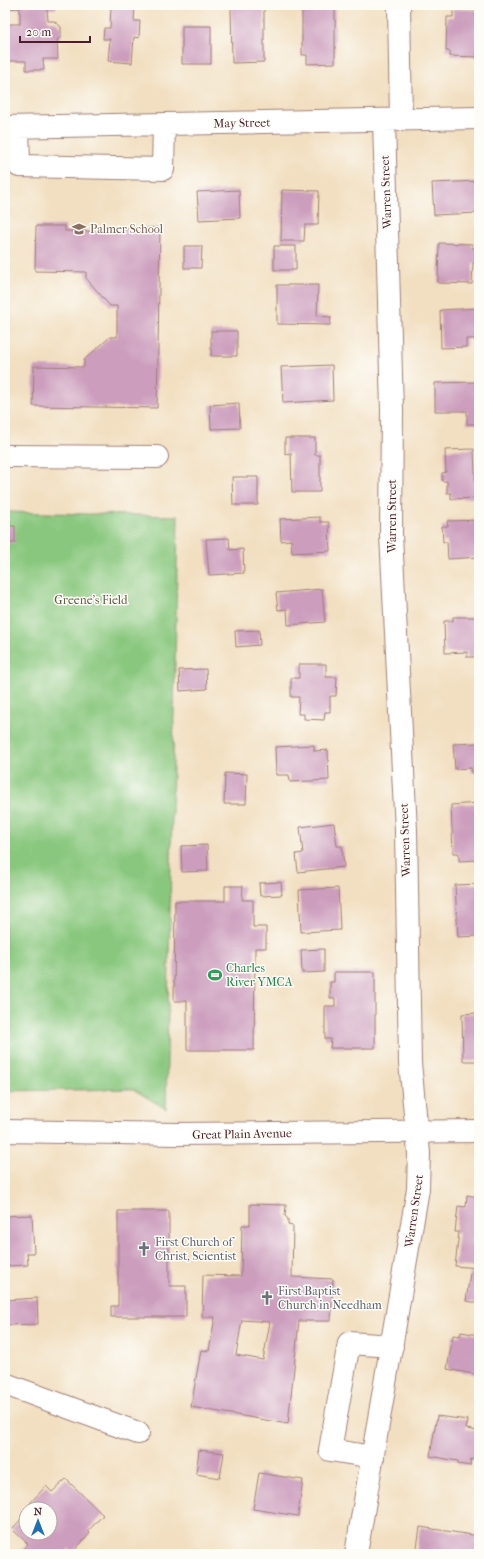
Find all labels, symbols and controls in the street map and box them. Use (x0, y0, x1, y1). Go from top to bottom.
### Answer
scale bar (20, 18, 90, 44)
text: 20 m (26, 25, 51, 39)
street label: May Street (213, 115, 271, 130)
street label: Warren Street (378, 154, 394, 230)
school or university icon: Palmer School (71, 221, 87, 237)
place label: Palmer School (90, 222, 164, 236)
street label: Warren Street (385, 478, 399, 554)
park label: Greene's Field (54, 593, 128, 607)
street label: Warren Street (397, 802, 413, 878)
place label: Charles River YMCA (226, 961, 293, 989)
sports icon: Charles River YMCA (207, 967, 223, 983)
street label: Great Plain Avenue (192, 1126, 292, 1142)
street label: Warren Street (402, 1173, 426, 1250)
place label: First Church of Christ, Scientist (155, 1235, 237, 1263)
church icon: First Church of Christ, Scientist (136, 1241, 152, 1257)
place label: First Baptist Church in Needham (278, 1284, 382, 1312)
church icon: First Baptist Church in Needham (259, 1290, 275, 1306)
north arrow (18, 1501, 58, 1541)
text: N (34, 1505, 43, 1518)

